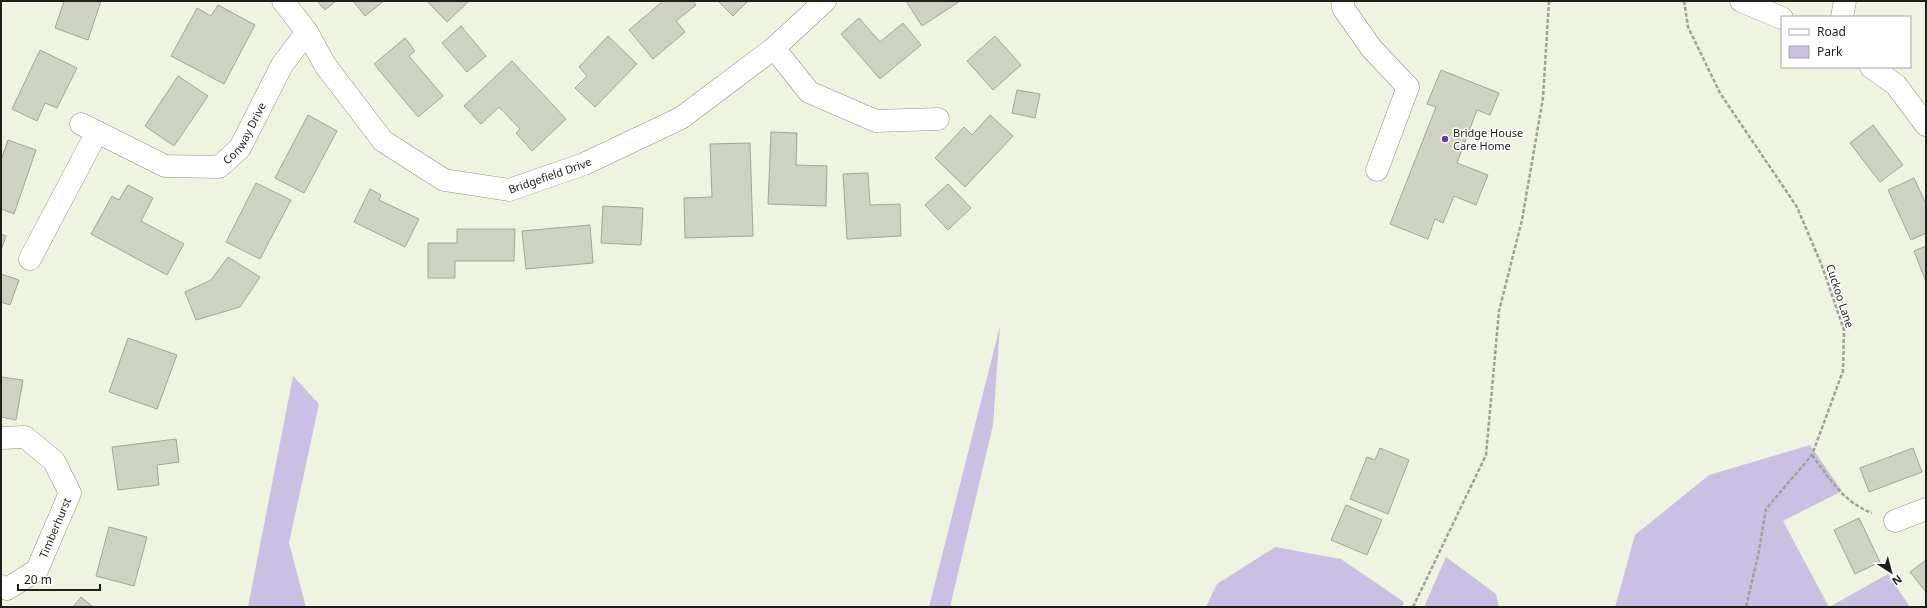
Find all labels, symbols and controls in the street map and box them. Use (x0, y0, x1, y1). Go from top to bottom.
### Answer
legend (1781, 16, 1911, 68)
text: Road (1817, 23, 1846, 40)
text: Park (1817, 43, 1843, 60)
street label: Conway Drive (219, 100, 269, 167)
place label: Bridge House Care Home (1453, 125, 1523, 153)
marker: Bridge House Care Home (1440, 134, 1450, 144)
street label: Bridgefield Drive (506, 154, 594, 197)
street label: Cuckoo Lane (1823, 262, 1858, 330)
street label: Timberhurst (35, 495, 74, 560)
north arrow (1871, 552, 1911, 592)
scale bar (18, 566, 100, 592)
text: 20 m (24, 571, 52, 588)
text: N (1889, 572, 1905, 589)

